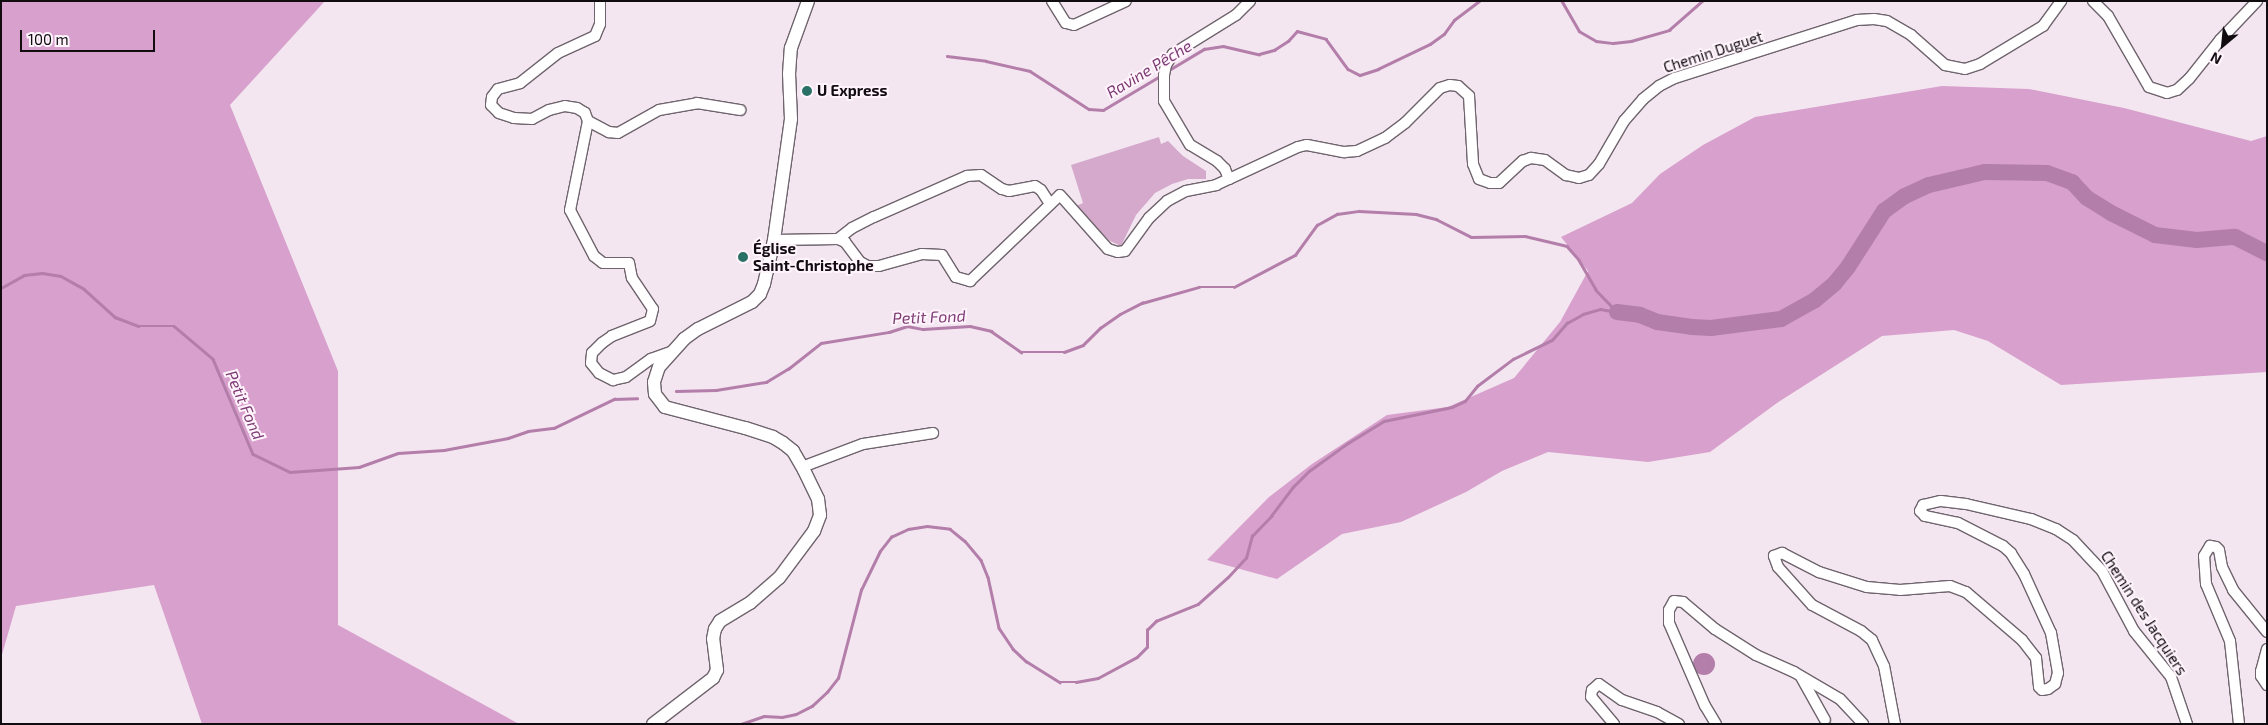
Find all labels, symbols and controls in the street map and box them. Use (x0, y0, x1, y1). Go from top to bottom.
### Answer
scale bar (22, 20, 158, 52)
north arrow (2198, 20, 2248, 70)
street label: Chemin Duguet (1661, 27, 1765, 77)
text: 100 m (28, 30, 69, 48)
water label: Ravine Pêche (1103, 36, 1195, 102)
text: N (2207, 49, 2224, 69)
place label: U Express (817, 82, 887, 100)
marker: U Express (801, 85, 813, 97)
place label: Église Saint-Christophe (753, 239, 874, 274)
marker: Église Saint-Christophe (737, 251, 749, 263)
water label: Petit Fond (892, 306, 966, 328)
water label: Petit Fond (222, 367, 268, 443)
street label: Chemin des Jacquiers (2097, 547, 2191, 679)

